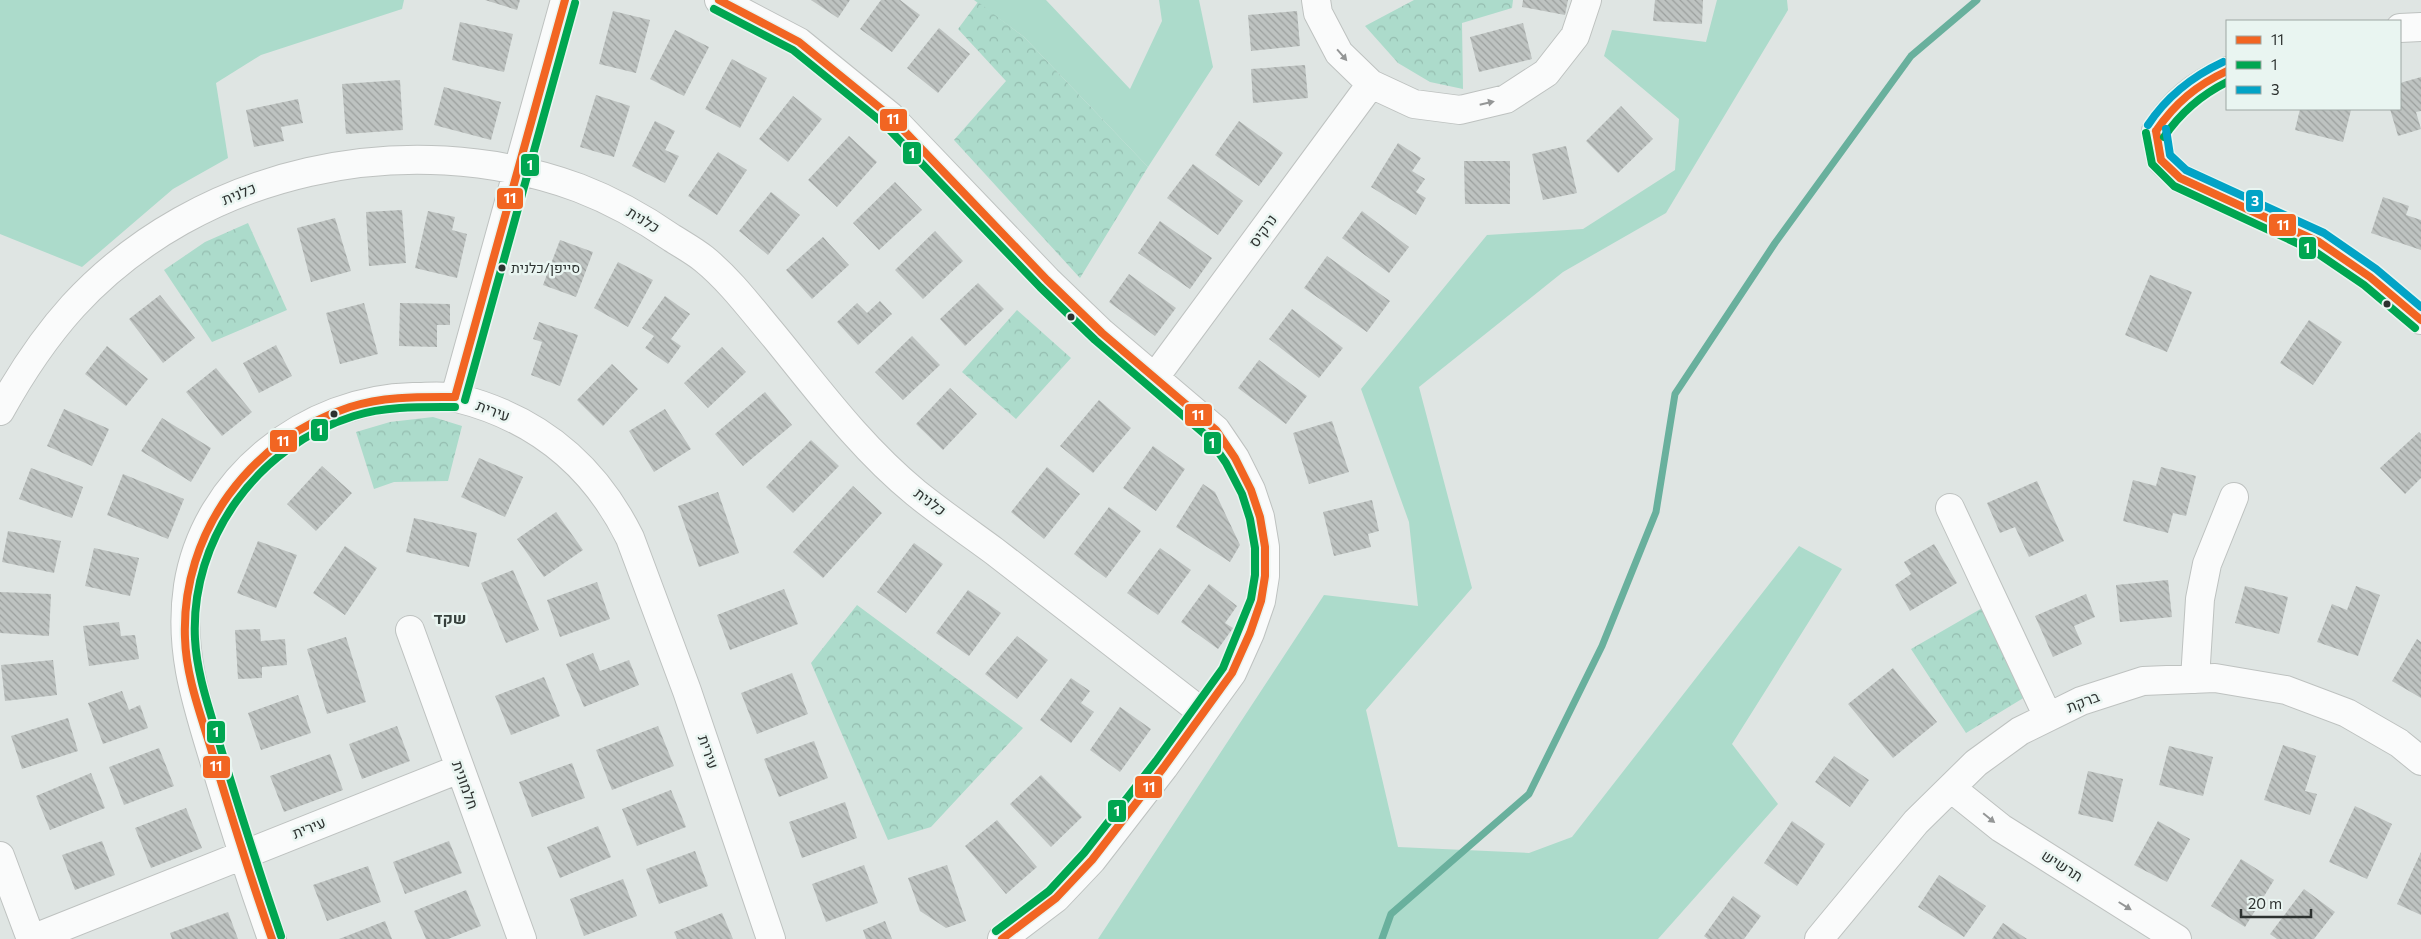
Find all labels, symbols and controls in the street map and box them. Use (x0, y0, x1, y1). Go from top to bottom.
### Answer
legend (2226, 20, 2401, 110)
text: 11 (2271, 30, 2284, 48)
one-way arrow (1337, 49, 1348, 62)
text: 1 (2271, 55, 2277, 73)
text: 3 (2271, 80, 2280, 98)
one-way arrow (1480, 99, 1495, 107)
line badge: 11 (879, 108, 908, 132)
text: 11 (887, 110, 899, 127)
line badge: 1 (902, 141, 922, 165)
text: 1 (909, 144, 915, 161)
line badge: 1 (520, 153, 540, 177)
text: 1 (527, 156, 533, 173)
street label: כלנית (219, 178, 258, 208)
line badge: 11 (496, 187, 524, 210)
text: 11 (504, 189, 516, 206)
line badge: 3 (2245, 189, 2264, 213)
text: 3 (2251, 192, 2259, 209)
street label: כלנית (624, 202, 663, 236)
street label: נרקיס (1244, 210, 1280, 250)
line badge: 11 (2268, 213, 2297, 237)
text: 11 (2277, 216, 2289, 233)
line badge: 1 (2298, 236, 2317, 260)
text: 1 (2304, 239, 2310, 256)
place label: סייפן/כלנית (511, 259, 580, 276)
marker: סייפן/כלנית (497, 263, 507, 273)
unlabelled marker (2382, 299, 2392, 309)
unlabelled marker (1066, 312, 1076, 322)
street label: עירית (474, 395, 513, 425)
line badge: 11 (1184, 403, 1213, 427)
text: 11 (1192, 406, 1204, 423)
unlabelled marker (329, 409, 339, 419)
line badge: 1 (310, 418, 329, 442)
text: 1 (317, 421, 323, 438)
line badge: 11 (269, 429, 298, 453)
line badge: 1 (1203, 431, 1222, 455)
text: 11 (277, 432, 289, 449)
text: 1 (1209, 434, 1215, 451)
street label: כלנית (911, 483, 950, 519)
district label: שקד (433, 608, 467, 627)
street label: ברקת (2064, 687, 2102, 716)
line badge: 1 (206, 720, 226, 744)
text: 1 (213, 723, 219, 740)
street label: עירית (695, 732, 723, 771)
line badge: 11 (202, 755, 231, 779)
text: 11 (210, 757, 222, 774)
street label: חלמונית (449, 758, 483, 811)
line badge: 11 (1134, 775, 1163, 799)
text: 11 (1143, 778, 1155, 795)
line badge: 1 (1107, 799, 1127, 823)
text: 1 (1114, 802, 1120, 819)
street label: עירית (289, 812, 328, 842)
one-way arrow (1982, 813, 1995, 824)
street label: תרשיש (2039, 846, 2086, 885)
scale bar (2241, 886, 2311, 918)
text: 20 m (2248, 894, 2282, 912)
one-way arrow (2119, 901, 2132, 910)

